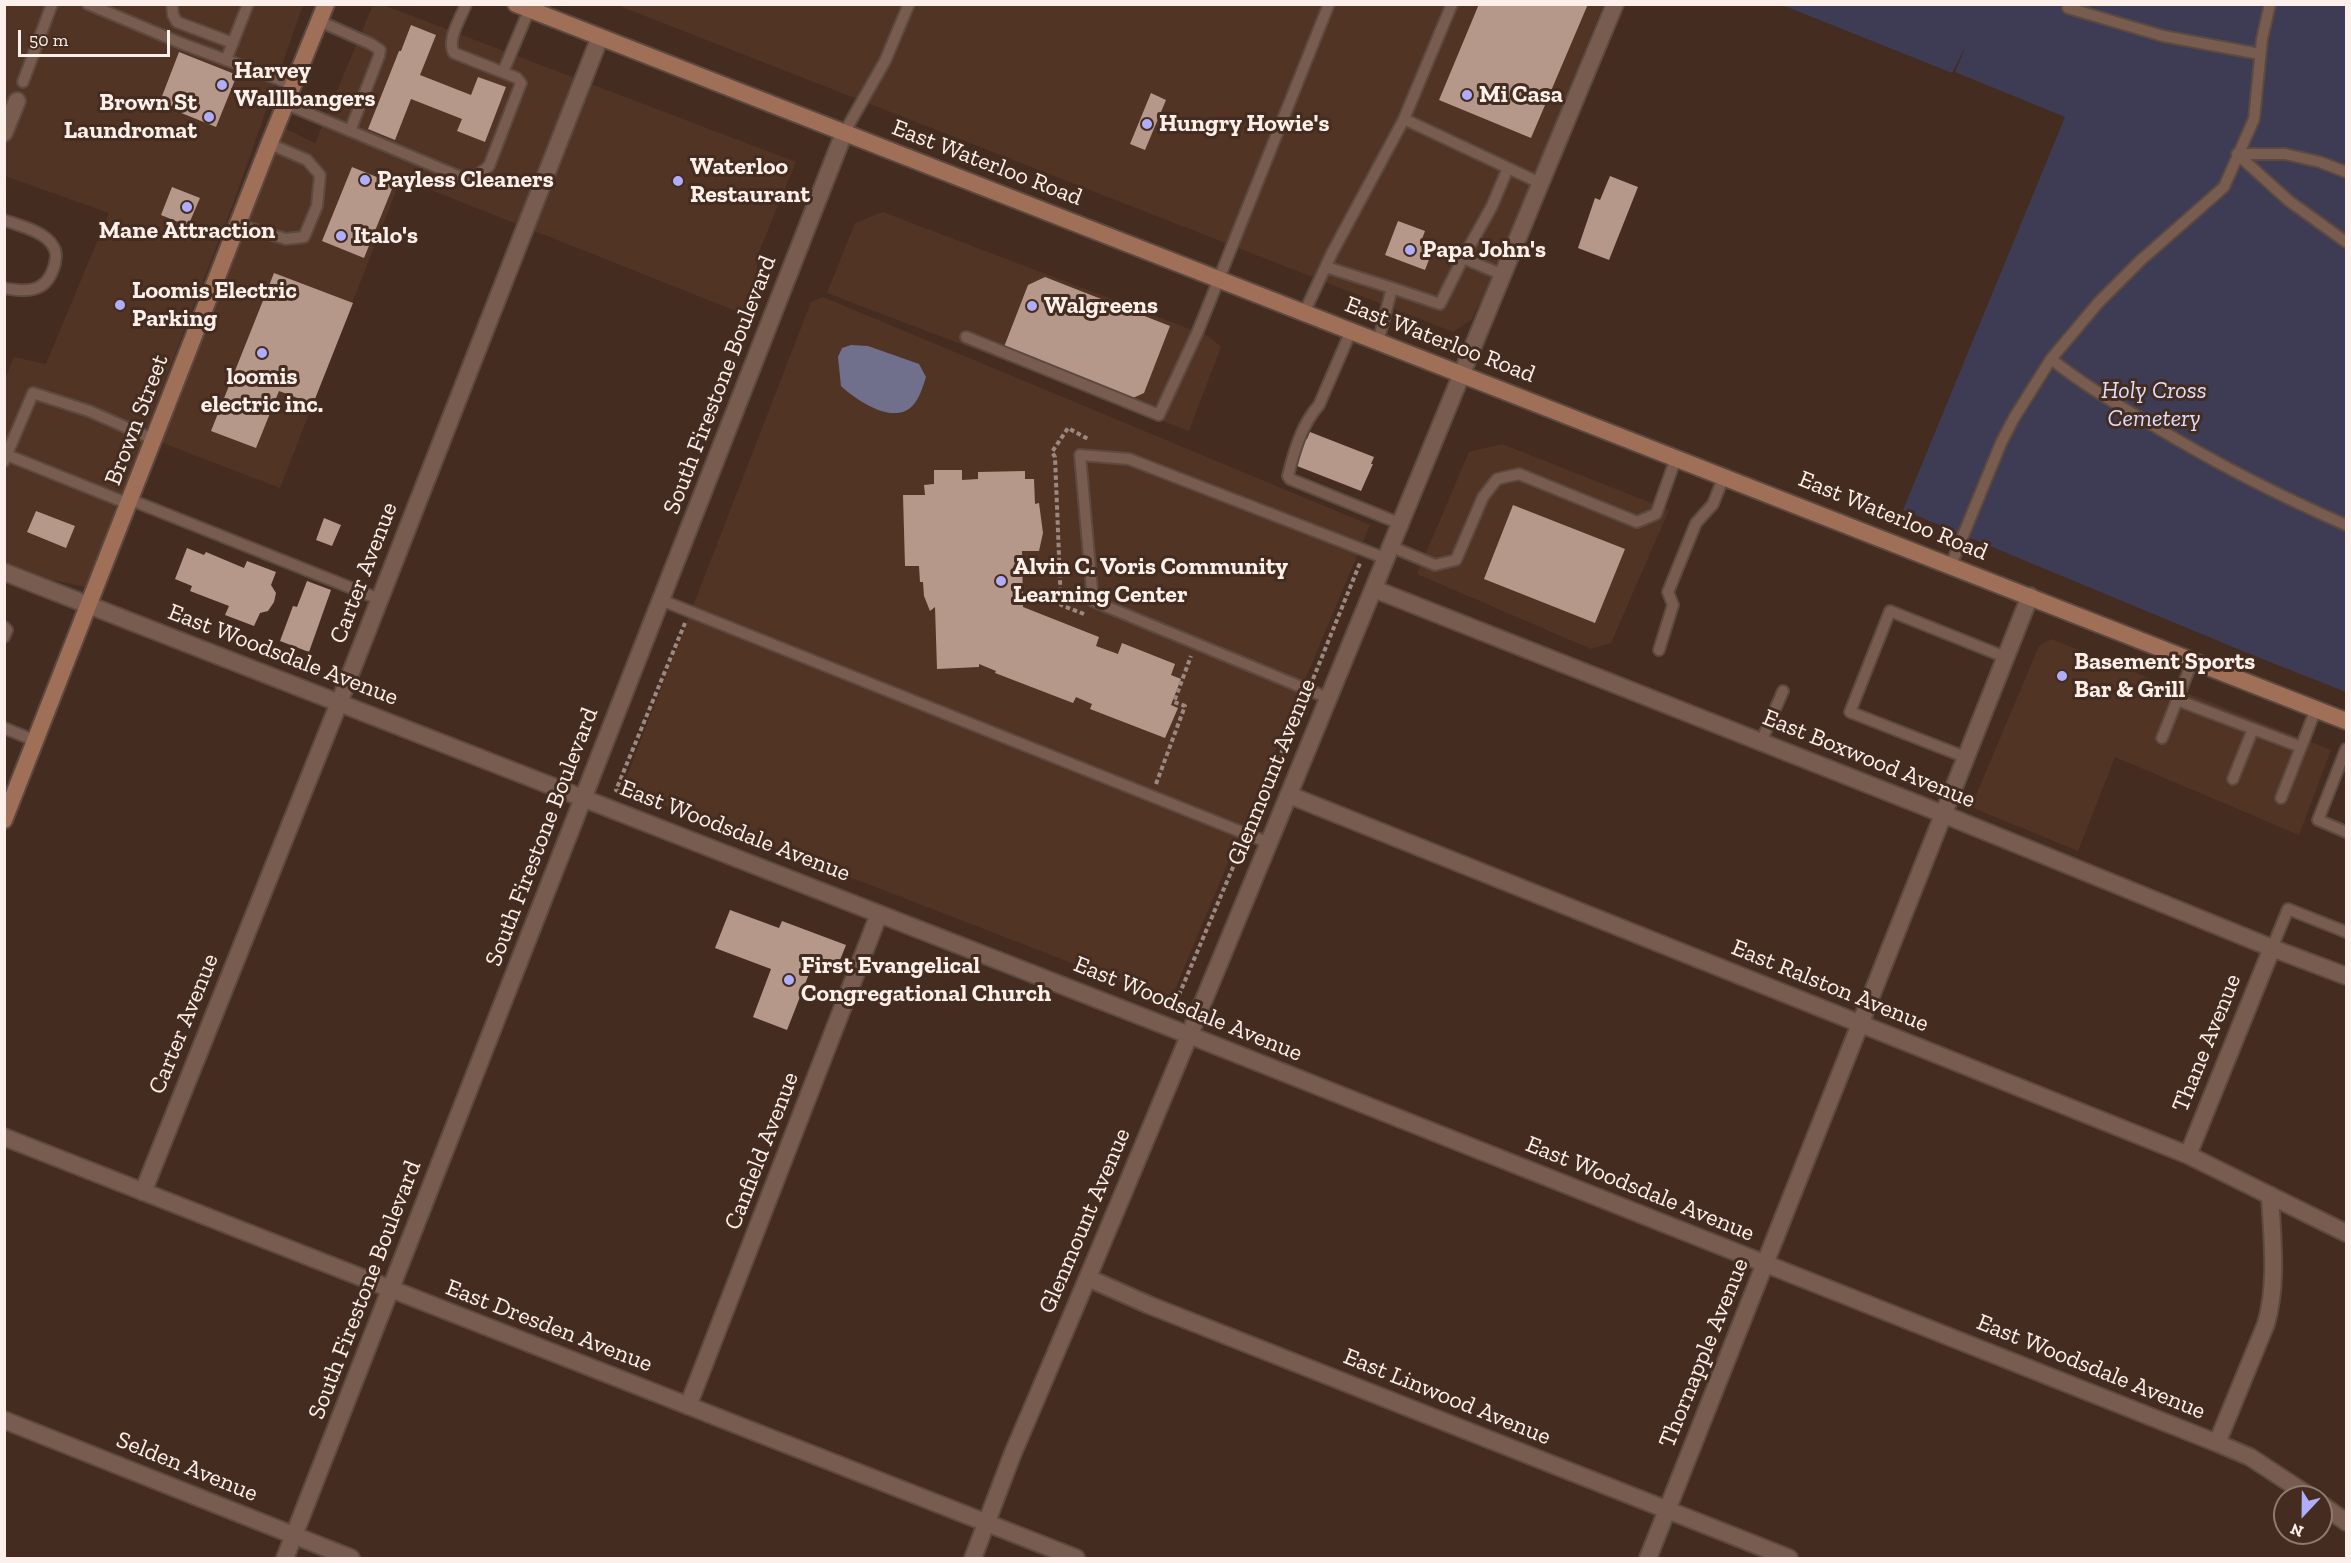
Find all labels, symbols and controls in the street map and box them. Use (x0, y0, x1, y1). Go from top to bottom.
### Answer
scale bar (21, 18, 172, 56)
text: 50 m (29, 29, 68, 51)
place label: Harvey Walllbangers (234, 57, 376, 113)
marker: Harvey Walllbangers (215, 78, 229, 92)
place label: Mi Casa (1479, 81, 1563, 109)
marker: Mi Casa (1460, 88, 1474, 102)
place label: Brown St Laundromat (64, 89, 197, 145)
marker: Brown St Laundromat (202, 110, 216, 124)
place label: Hungry Howie's (1159, 110, 1329, 138)
street label: East Waterloo Road (888, 113, 1086, 213)
marker: Hungry Howie's (1140, 117, 1154, 131)
place label: Waterloo Restaurant (690, 153, 810, 209)
place label: Payless Cleaners (377, 166, 554, 194)
marker: Payless Cleaners (358, 173, 372, 187)
marker: Waterloo Restaurant (671, 174, 685, 188)
marker: Mane Attraction (180, 200, 194, 214)
place label: Mane Attraction (99, 217, 275, 245)
place label: Italo's (353, 222, 418, 250)
marker: Italo's (334, 229, 348, 243)
place label: Papa John's (1422, 236, 1546, 264)
marker: Papa John's (1403, 243, 1417, 257)
street label: South Firestone Boulevard (657, 252, 783, 518)
place label: Loomis Electric Parking (132, 277, 297, 333)
street label: East Waterloo Road (1341, 290, 1539, 390)
place label: Walgreens (1044, 292, 1158, 320)
marker: Loomis Electric Parking (113, 298, 127, 312)
marker: Walgreens (1025, 299, 1039, 313)
marker: loomis electric inc. (255, 346, 269, 360)
street label: Brown Street (99, 351, 175, 489)
place label: loomis electric inc. (201, 363, 323, 419)
park label: Holy Cross Cemetery (2101, 377, 2207, 433)
street label: East Waterloo Road (1794, 465, 1992, 567)
street label: Carter Avenue (324, 498, 404, 648)
place label: Alvin C. Voris Community Learning Center (1013, 553, 1288, 609)
marker: Alvin C. Voris Community Learning Center (994, 574, 1008, 588)
street label: East Woodsdale Avenue (164, 598, 402, 712)
place label: Basement Sports Bar & Grill (2074, 648, 2255, 704)
marker: Basement Sports Bar & Grill (2055, 669, 2069, 683)
street label: Glenmount Avenue (1221, 675, 1323, 869)
street label: East Boxwood Avenue (1759, 703, 1979, 815)
street label: South Firestone Boulevard (479, 704, 605, 970)
street label: East Woodsdale Avenue (616, 774, 854, 888)
street label: East Ralston Avenue (1727, 933, 1933, 1039)
street label: Carter Avenue (143, 950, 225, 1098)
street label: East Woodsdale Avenue (1069, 950, 1307, 1068)
place label: First Evangelical Congregational Church (801, 952, 1051, 1008)
street label: Thane Avenue (2166, 970, 2248, 1116)
marker: First Evangelical Congregational Church (782, 973, 796, 987)
street label: Canfield Avenue (719, 1068, 805, 1234)
street label: Glenmount Avenue (1033, 1124, 1137, 1318)
street label: East Woodsdale Avenue (1521, 1130, 1759, 1248)
street label: South Firestone Boulevard (302, 1157, 428, 1423)
street label: Thornapple Avenue (1653, 1254, 1755, 1452)
street label: East Dresden Avenue (442, 1273, 656, 1379)
street label: East Woodsdale Avenue (1972, 1308, 2210, 1426)
street label: East Linwood Avenue (1339, 1342, 1555, 1452)
street label: Selden Avenue (112, 1426, 262, 1508)
north arrow (2273, 1485, 2333, 1545)
text: N (2288, 1519, 2306, 1541)

